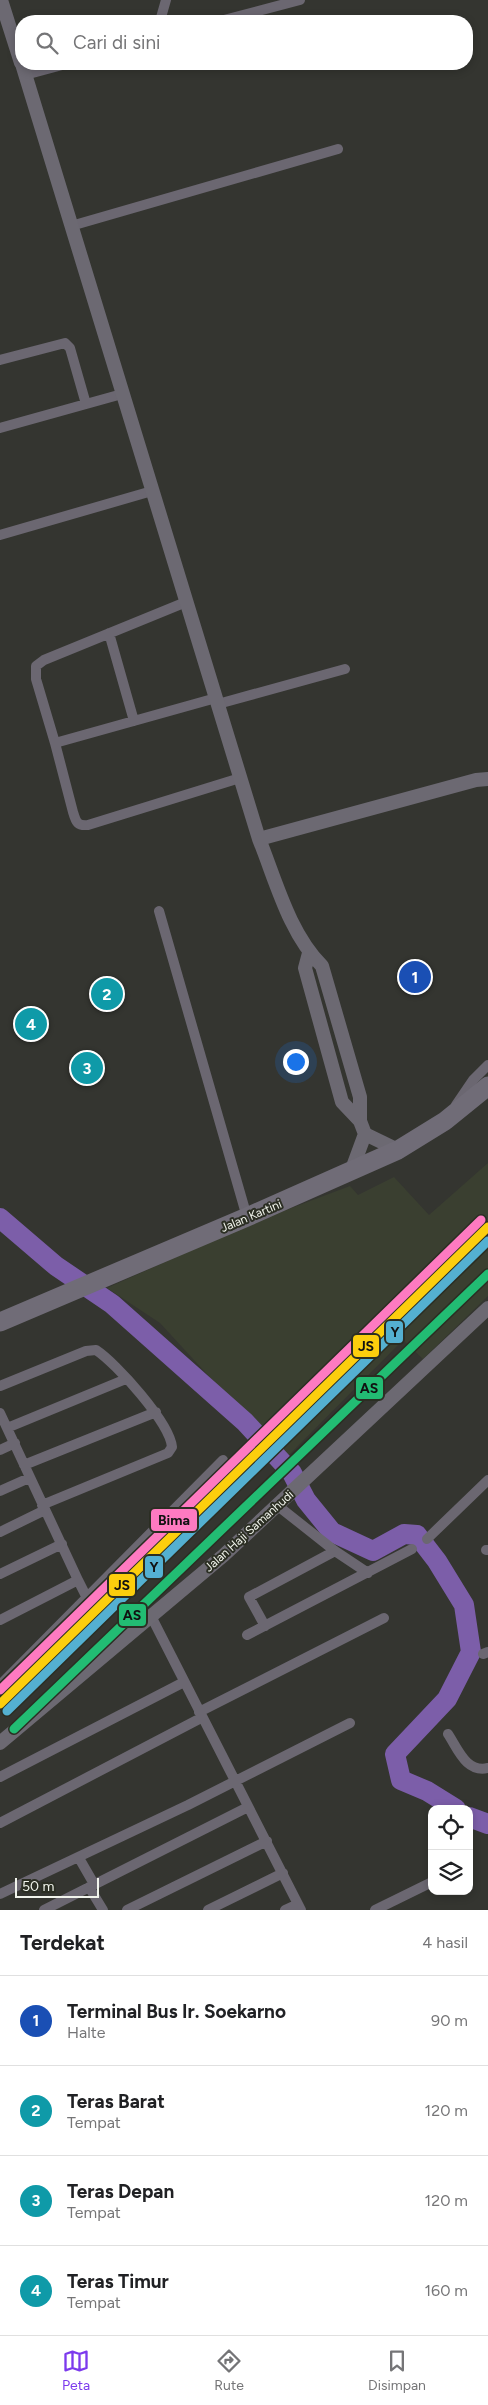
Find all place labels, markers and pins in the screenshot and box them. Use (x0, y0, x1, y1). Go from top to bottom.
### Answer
pin: 1 (399, 958, 431, 996)
pin: 2 (91, 975, 123, 1013)
pin: 4 (15, 1005, 47, 1043)
pin: 3 (71, 1049, 103, 1087)

